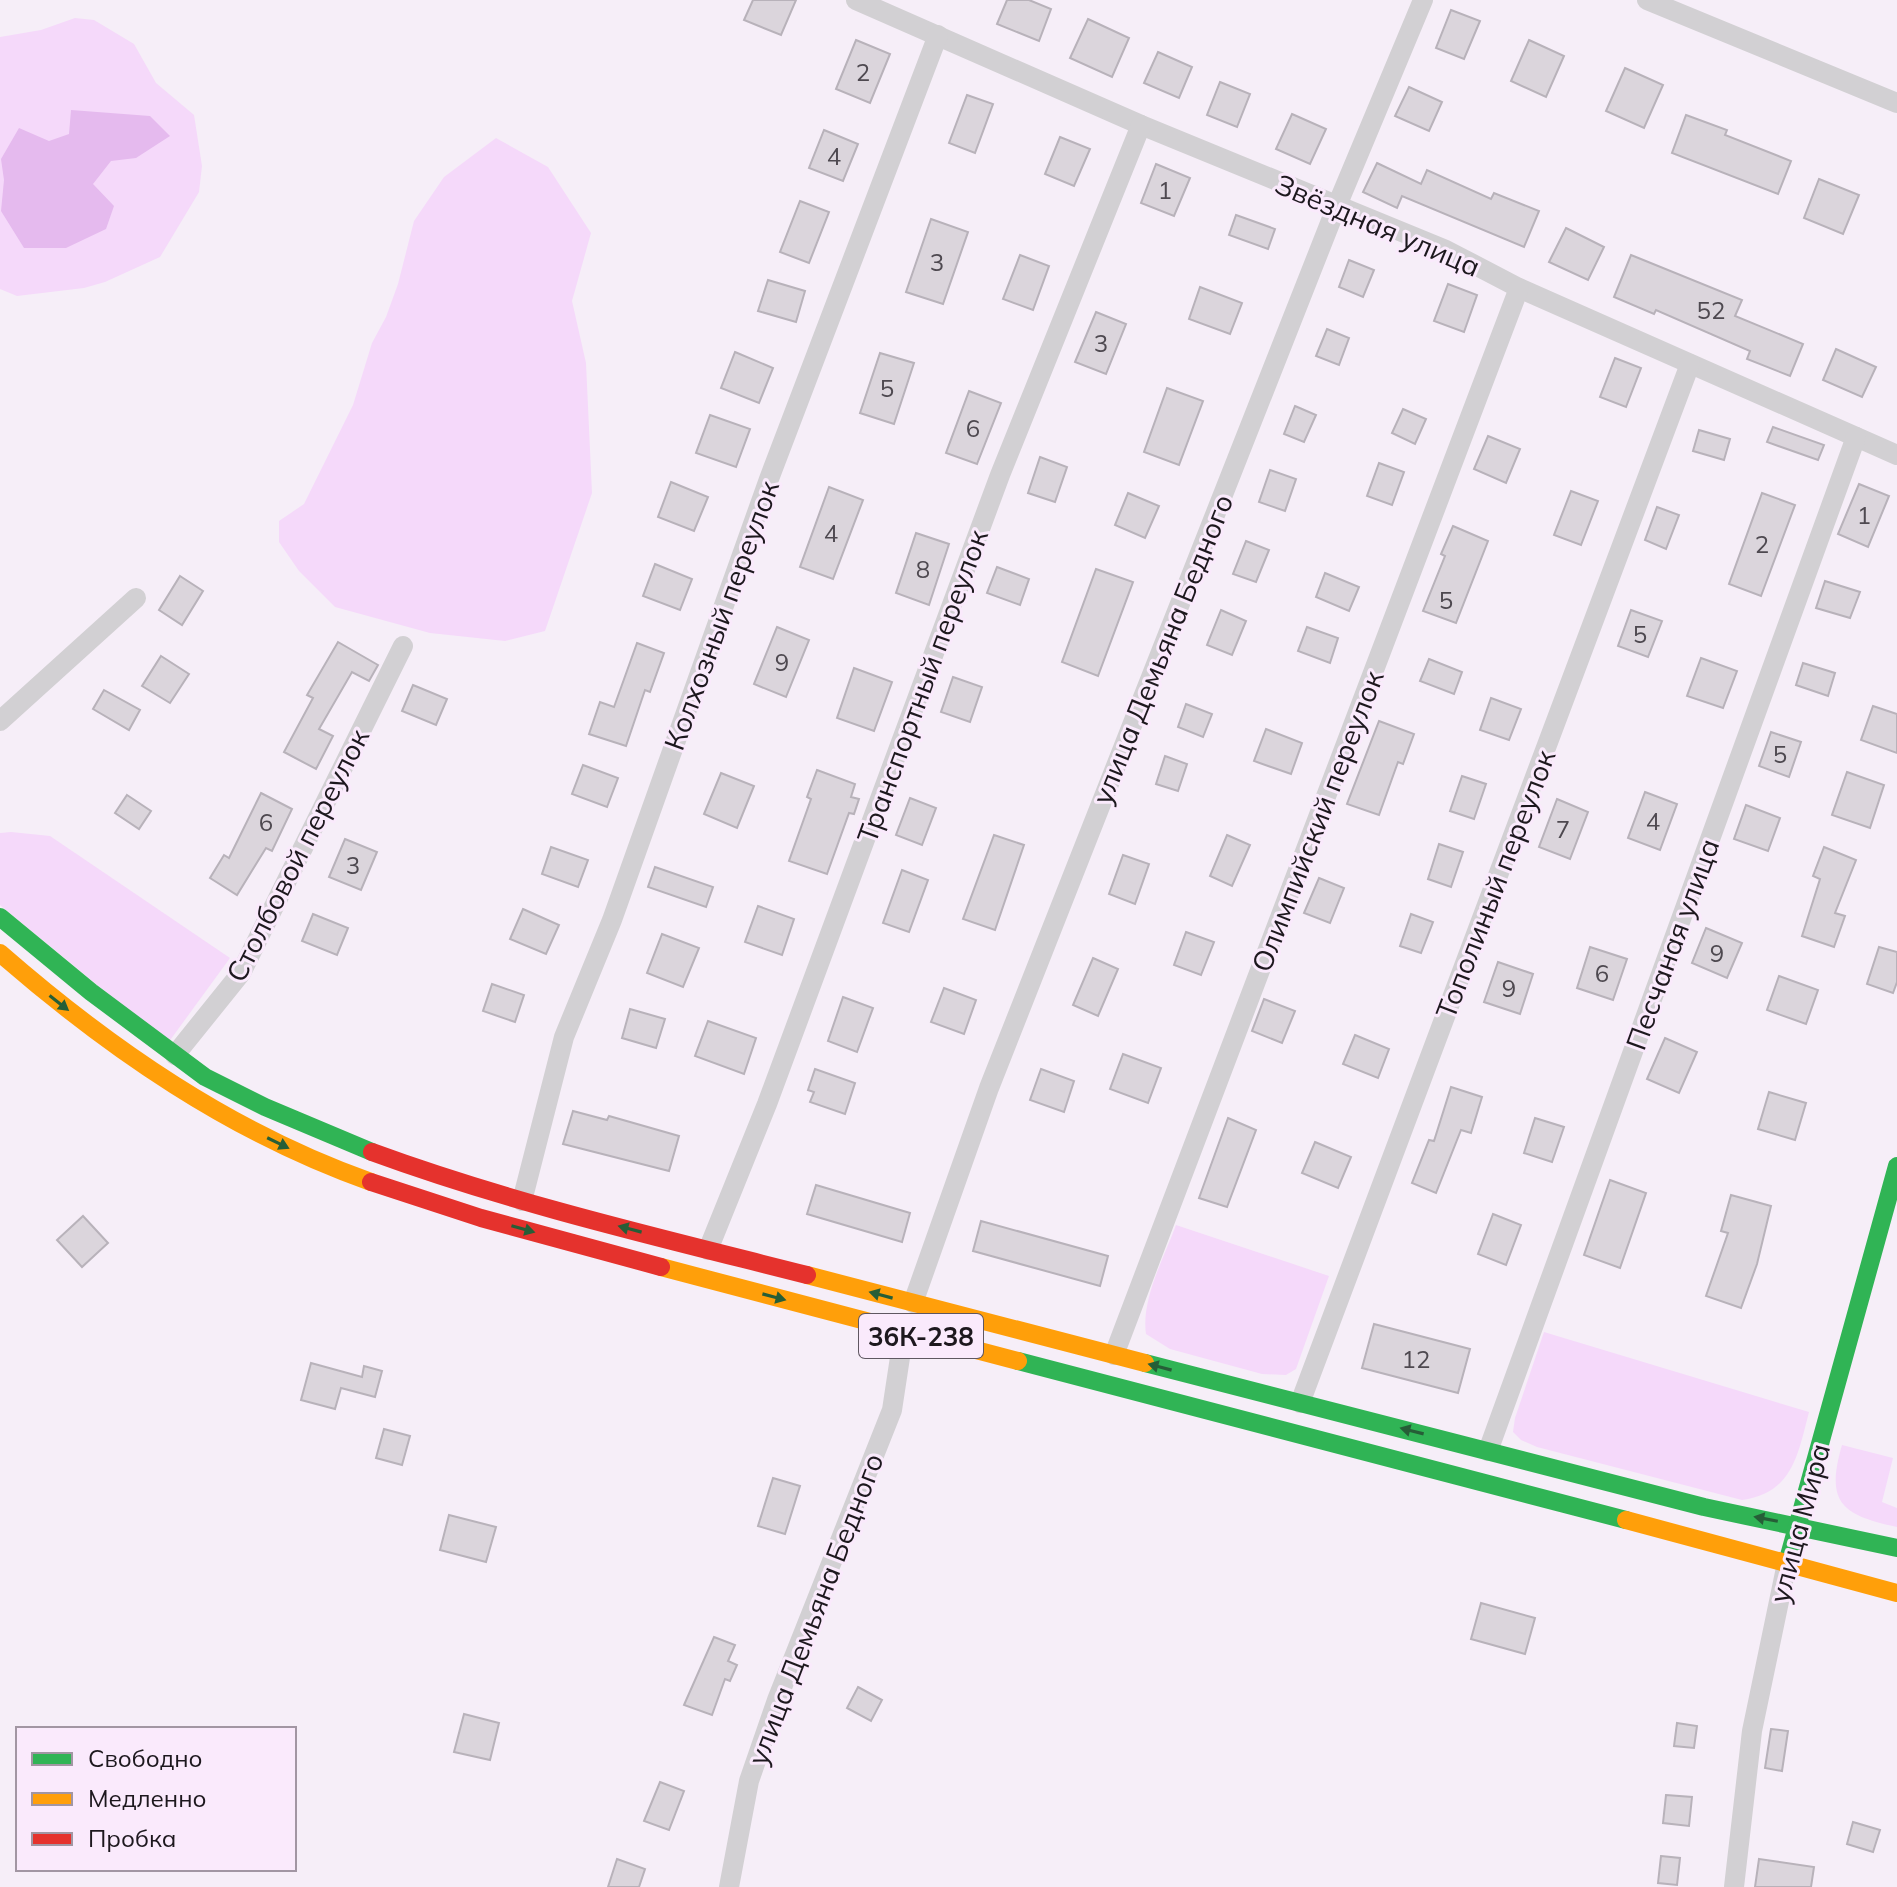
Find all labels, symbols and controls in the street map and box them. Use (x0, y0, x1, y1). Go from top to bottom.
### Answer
house number: 2 (856, 57, 870, 87)
house number: 4 (827, 141, 841, 171)
street label: Звёздная улица (1270, 166, 1486, 284)
house number: 1 (1158, 175, 1172, 205)
house number: 3 (930, 247, 944, 277)
house number: 52 (1697, 295, 1725, 325)
house number: 3 (1094, 328, 1108, 358)
house number: 5 (880, 373, 894, 403)
house number: 6 (966, 413, 980, 443)
street label: Колхозный переулок (656, 475, 786, 755)
street label: улица Демьяна Бедного (1084, 489, 1240, 809)
house number: 1 (1857, 500, 1871, 530)
house number: 4 (824, 518, 838, 548)
street label: Транспортный переулок (849, 524, 995, 847)
house number: 2 (1755, 529, 1769, 559)
house number: 8 (916, 554, 930, 584)
house number: 5 (1439, 585, 1453, 615)
house number: 5 (1633, 619, 1647, 649)
house number: 9 (775, 647, 789, 677)
street label: Олимпийский переулок (1243, 665, 1391, 977)
street label: Столбовой переулок (218, 722, 376, 987)
house number: 5 (1773, 739, 1787, 769)
street label: Тополиный переулок (1428, 744, 1563, 1023)
house number: 4 (1646, 806, 1660, 836)
house number: 6 (259, 807, 273, 837)
house number: 7 (1556, 814, 1570, 844)
street label: Песчаная улица (1618, 834, 1726, 1054)
house number: 3 (346, 850, 360, 880)
house number: 9 (1710, 938, 1724, 968)
house number: 6 (1595, 958, 1609, 988)
house number: 9 (1502, 973, 1516, 1003)
one-way arrow (49, 995, 69, 1011)
one-way arrow (267, 1136, 290, 1149)
one-way arrow (511, 1223, 535, 1236)
one-way arrow (617, 1223, 642, 1235)
one-way arrow (869, 1288, 894, 1300)
one-way arrow (761, 1291, 786, 1303)
road number: 36К-238 (859, 1314, 983, 1358)
house number: 12 (1402, 1344, 1430, 1374)
one-way arrow (1148, 1360, 1173, 1372)
one-way arrow (1399, 1425, 1424, 1437)
street label: улица Мира (1761, 1439, 1837, 1607)
street label: улица Демьяна Бедного (739, 1448, 891, 1770)
one-way arrow (1754, 1512, 1779, 1525)
legend (16, 1727, 296, 1871)
text: Свободно (88, 1743, 203, 1773)
text: Медленно (88, 1783, 207, 1813)
text: Пробка (88, 1823, 176, 1853)

